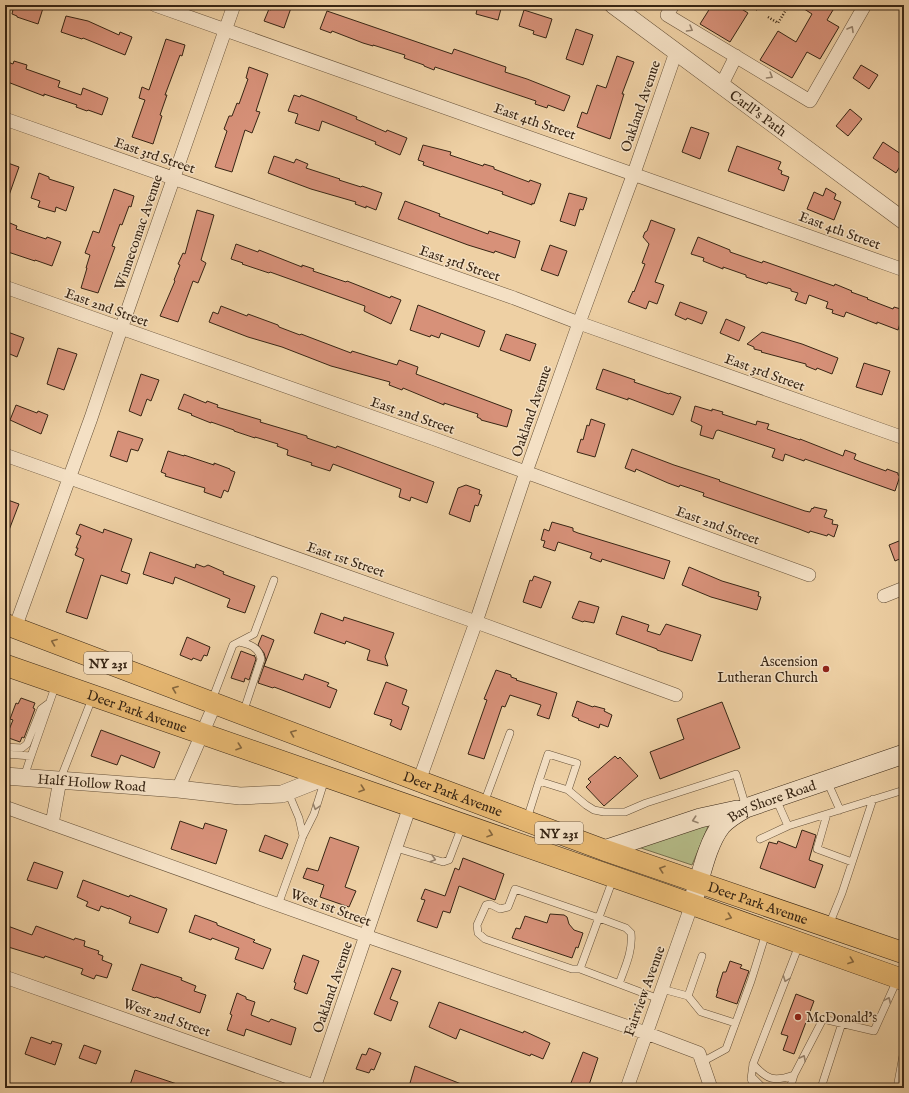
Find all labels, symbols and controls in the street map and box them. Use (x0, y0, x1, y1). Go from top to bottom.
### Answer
one-way arrow (686, 24, 693, 31)
one-way arrow (847, 26, 854, 33)
street label: Oakland Avenue (617, 58, 665, 155)
one-way arrow (766, 72, 773, 79)
street label: Carll's Path (725, 86, 790, 141)
street label: East 4th Street (491, 100, 578, 144)
street label: East 3rd Street (112, 134, 198, 178)
street label: Winnecomac Avenue (111, 172, 167, 292)
street label: East 4th Street (796, 208, 883, 254)
street label: East 3rd Street (417, 242, 503, 286)
street label: East 2nd Street (62, 284, 151, 331)
street label: East 3rd Street (722, 350, 807, 396)
street label: Oakland Avenue (508, 363, 556, 460)
street label: East 2nd Street (368, 393, 457, 439)
street label: East 2nd Street (673, 502, 762, 549)
street label: East 1st Street (304, 538, 387, 582)
one-way arrow (50, 639, 57, 647)
road number: NY 231 (84, 652, 132, 674)
place label: Ascension Lutheran Church (717, 653, 819, 687)
marker: Ascension Lutheran Church (821, 664, 831, 674)
one-way arrow (172, 685, 179, 693)
street label: Deer Park Avenue (84, 686, 190, 738)
one-way arrow (289, 730, 296, 738)
one-way arrow (235, 742, 242, 750)
street label: Deer Park Avenue (400, 768, 505, 822)
street label: Half Hollow Road (37, 770, 147, 797)
street label: Bay Shore Road (724, 777, 819, 827)
one-way arrow (358, 785, 365, 793)
one-way arrow (312, 803, 321, 810)
one-way arrow (691, 815, 698, 824)
road number: NY 231 (535, 822, 583, 844)
one-way arrow (487, 829, 494, 838)
one-way arrow (430, 854, 437, 863)
one-way arrow (659, 866, 666, 874)
street label: Deer Park Avenue (705, 878, 811, 930)
street label: West 1st Street (288, 885, 374, 931)
one-way arrow (725, 913, 732, 921)
street label: Oakland Avenue (309, 939, 357, 1036)
street label: Fairview Avenue (620, 943, 670, 1039)
one-way arrow (848, 957, 855, 965)
one-way arrow (782, 976, 790, 983)
street label: West 2nd Street (121, 995, 213, 1041)
one-way arrow (883, 997, 891, 1005)
place label: McDonald's (806, 1009, 877, 1027)
marker: McDonald's (793, 1012, 803, 1022)
one-way arrow (798, 1054, 806, 1062)

